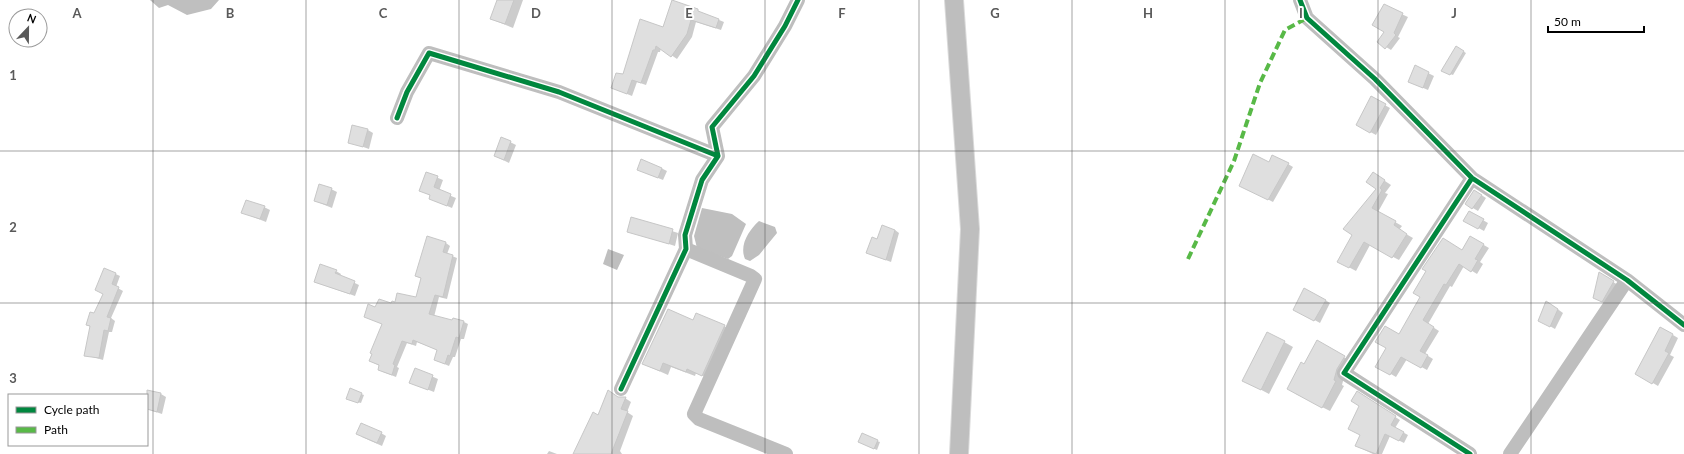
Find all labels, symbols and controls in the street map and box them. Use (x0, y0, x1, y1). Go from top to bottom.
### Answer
text: A (71, 5, 82, 21)
text: B (226, 5, 235, 21)
text: C (379, 5, 388, 21)
text: D (531, 5, 541, 21)
text: E (685, 5, 693, 21)
text: F (838, 5, 846, 21)
text: G (990, 5, 1000, 21)
text: H (1143, 5, 1153, 21)
text: I (1299, 5, 1303, 21)
text: J (1451, 5, 1457, 21)
north arrow (8, 8, 48, 48)
scale bar (1548, 8, 1644, 34)
text: N (26, 11, 38, 26)
text: 50 m (1554, 14, 1581, 29)
text: 1 (9, 67, 17, 83)
text: 2 (9, 219, 17, 235)
text: 3 (9, 370, 17, 386)
legend (8, 394, 148, 446)
text: Cycle path (44, 402, 99, 417)
text: Path (44, 422, 68, 437)

